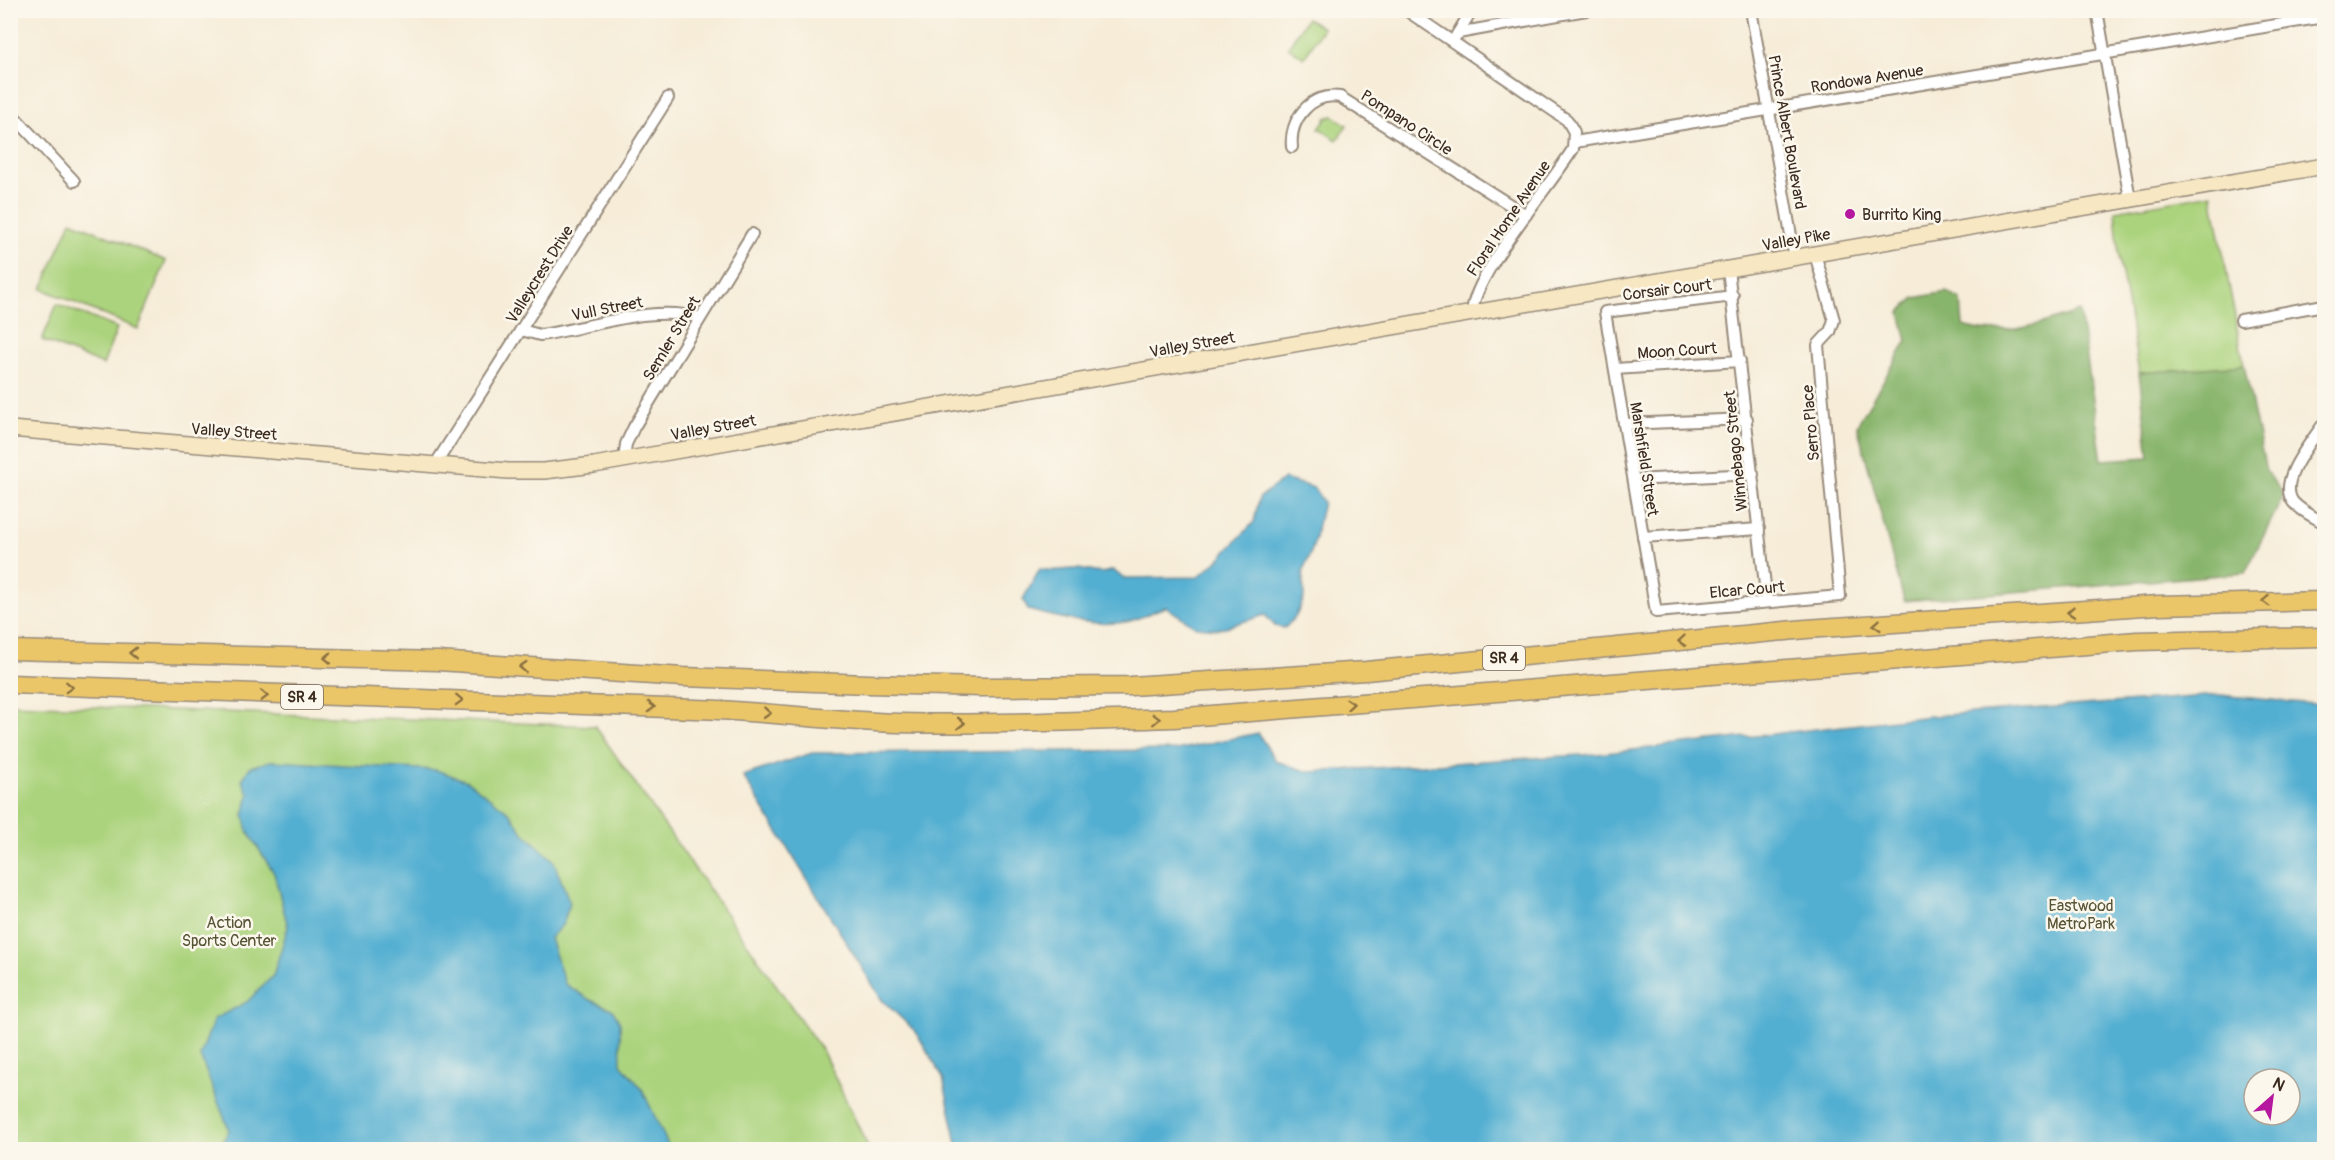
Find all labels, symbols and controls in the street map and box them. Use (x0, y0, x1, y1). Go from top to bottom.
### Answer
street label: Prince Albert Boulevard (1764, 53, 1810, 211)
street label: Rondowa Avenue (1809, 60, 1925, 98)
street label: Pompano Circle (1357, 86, 1456, 160)
street label: Floral Home Avenue (1463, 157, 1555, 280)
place label: Burrito King (1862, 205, 1941, 225)
marker: Burrito King (1843, 207, 1857, 221)
street label: Valleycrest Drive (502, 222, 578, 327)
street label: Valley Pike (1760, 224, 1832, 256)
street label: Corsair Court (1621, 275, 1713, 305)
street label: Vull Street (570, 292, 645, 326)
street label: Semler Street (639, 292, 705, 385)
street label: Valley Street (1148, 328, 1237, 362)
street label: Moon Court (1637, 338, 1718, 364)
street label: Serro Place (1798, 384, 1824, 462)
street label: Winnebago Street (1720, 389, 1752, 512)
street label: Marshfield Street (1625, 401, 1663, 518)
street label: Valley Street (669, 411, 758, 445)
street label: Valley Street (190, 419, 278, 445)
street label: Elcar Court (1709, 577, 1786, 603)
one-way arrow (2262, 595, 2271, 608)
one-way arrow (2067, 606, 2076, 619)
one-way arrow (1872, 618, 1881, 631)
one-way arrow (1678, 634, 1687, 647)
road number: SR 4 (1483, 646, 1525, 670)
one-way arrow (128, 647, 137, 659)
one-way arrow (323, 652, 332, 664)
one-way arrow (518, 660, 527, 673)
one-way arrow (64, 681, 73, 693)
road number: SR 4 (281, 685, 323, 709)
one-way arrow (259, 689, 268, 702)
one-way arrow (454, 693, 463, 706)
one-way arrow (1346, 697, 1355, 710)
one-way arrow (646, 701, 655, 714)
one-way arrow (762, 707, 771, 720)
one-way arrow (1152, 712, 1161, 725)
one-way arrow (957, 717, 966, 729)
park label: Eastwood MetroPark (2047, 896, 2115, 934)
park label: Action Sports Center (182, 913, 277, 951)
north arrow (2242, 1067, 2302, 1127)
text: N (2269, 1073, 2288, 1096)

